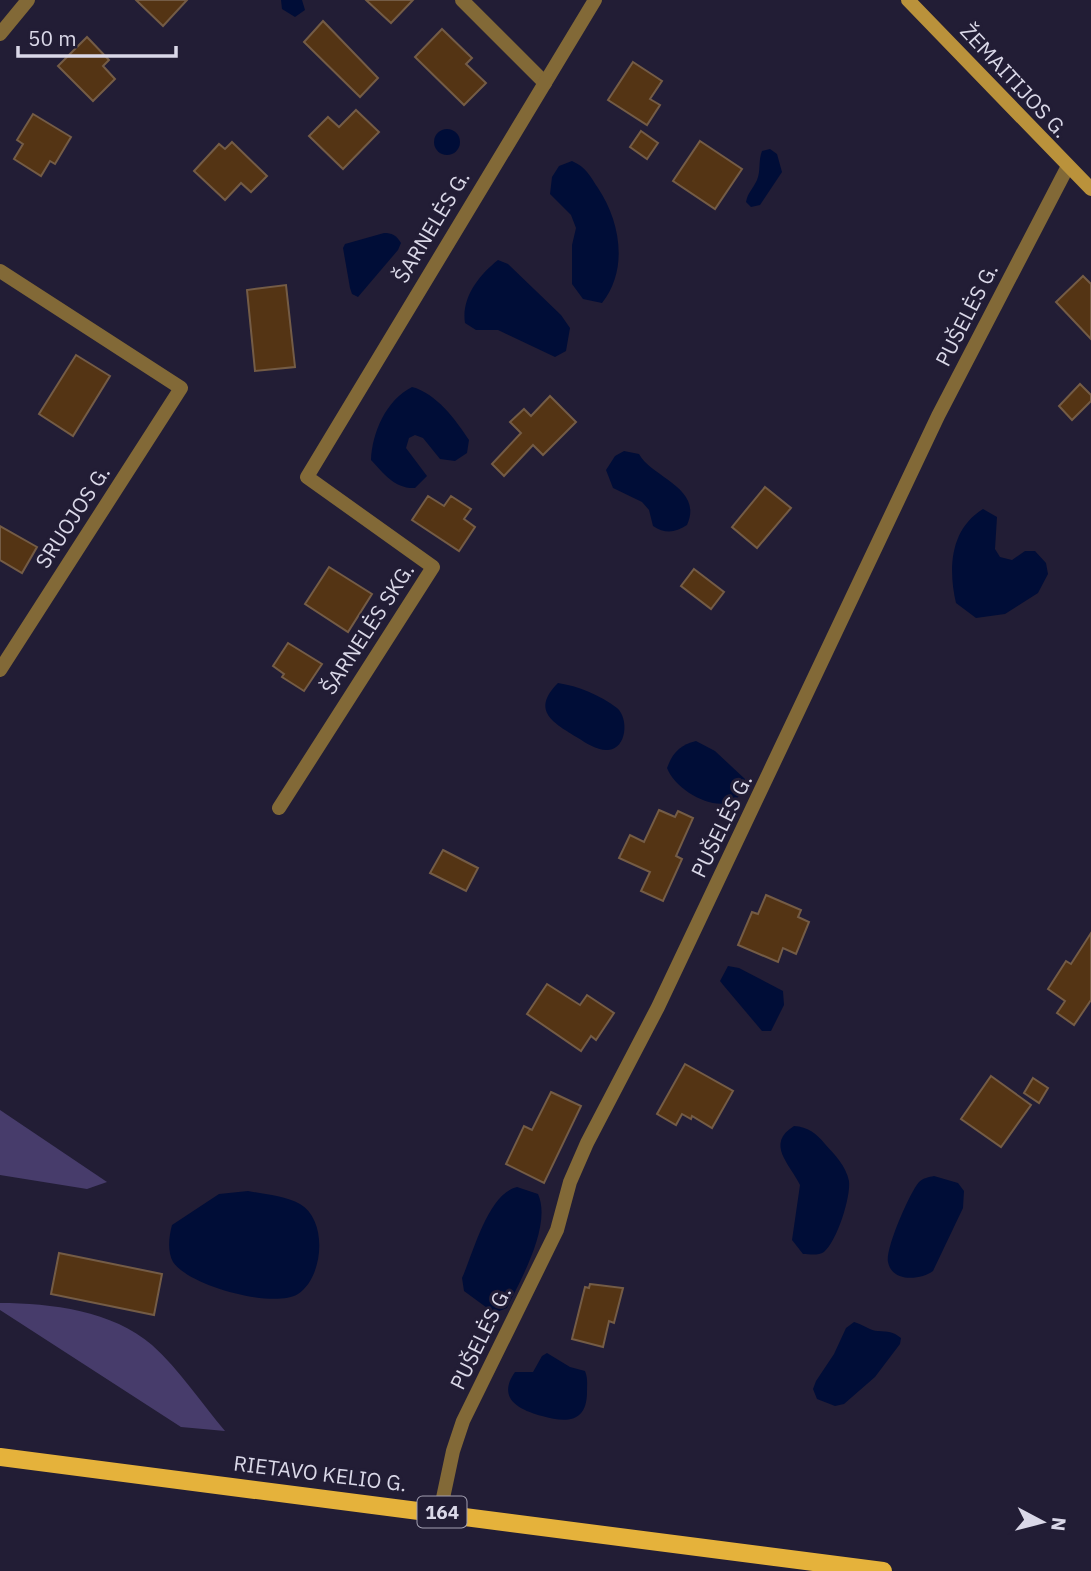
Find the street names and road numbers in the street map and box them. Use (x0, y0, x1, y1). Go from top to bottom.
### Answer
street label: ŽEMAITIJOS G. (955, 17, 1075, 143)
street label: ŠARNELĖS G. (387, 165, 476, 288)
street label: PUŠELĖS G. (928, 258, 1004, 371)
street label: SRUOJOS G. (28, 460, 116, 573)
street label: ŠARNELĖS SKG. (314, 557, 420, 700)
street label: PUŠELĖS G. (684, 769, 758, 882)
street label: PUŠELĖS G. (443, 1281, 517, 1394)
street label: RIETAVO KELIO G. (232, 1448, 408, 1498)
road number: 164 (418, 1496, 466, 1528)

